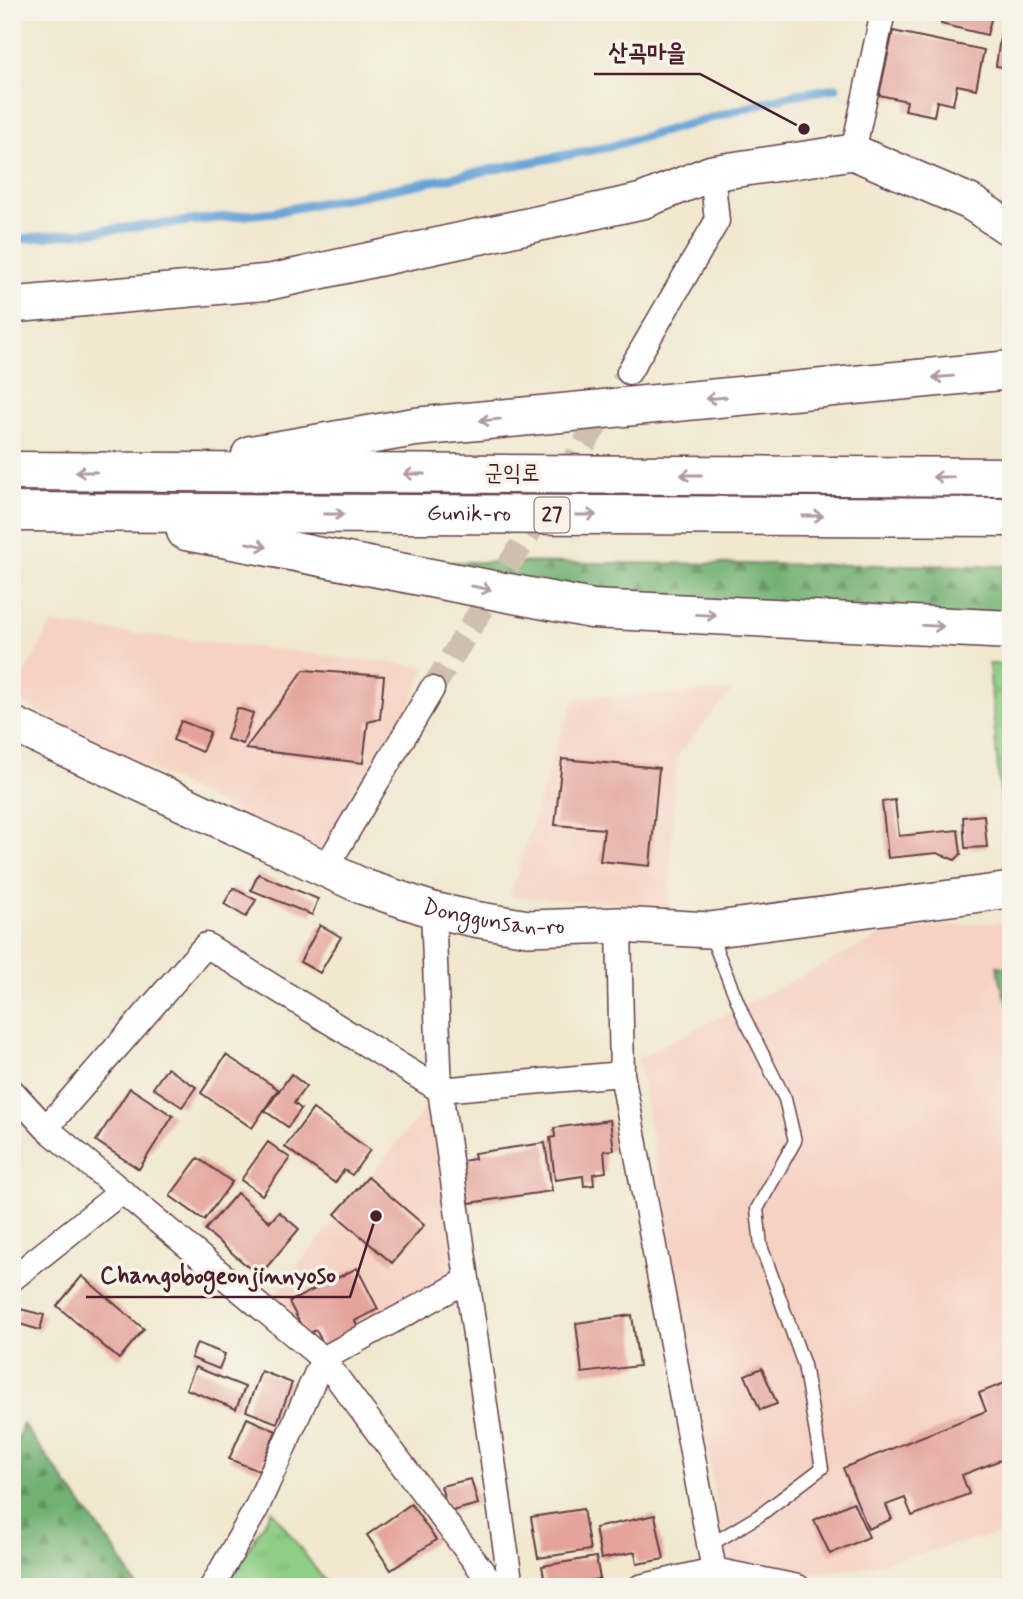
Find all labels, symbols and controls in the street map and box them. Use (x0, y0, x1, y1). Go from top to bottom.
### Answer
callout: 산곡마을 (594, 29, 700, 74)
text: 산곡마을 (608, 38, 686, 69)
one-way arrow (932, 370, 955, 383)
one-way arrow (706, 392, 728, 405)
one-way arrow (479, 413, 502, 426)
street label: 군익로 (484, 459, 540, 489)
one-way arrow (75, 465, 98, 479)
one-way arrow (403, 467, 426, 481)
one-way arrow (679, 469, 702, 482)
one-way arrow (931, 470, 954, 484)
road number: 27 (534, 498, 570, 532)
street label: Gunik-ro (427, 499, 511, 529)
one-way arrow (322, 507, 345, 521)
one-way arrow (574, 508, 597, 522)
one-way arrow (802, 509, 825, 523)
one-way arrow (245, 539, 268, 552)
one-way arrow (469, 582, 492, 595)
one-way arrow (694, 608, 717, 621)
one-way arrow (922, 619, 945, 632)
street label: Donggunsan-ro (418, 892, 565, 943)
callout: Changobogeonjinnyoso (86, 1252, 350, 1297)
text: Changobogeonjinnyoso (100, 1261, 336, 1295)

